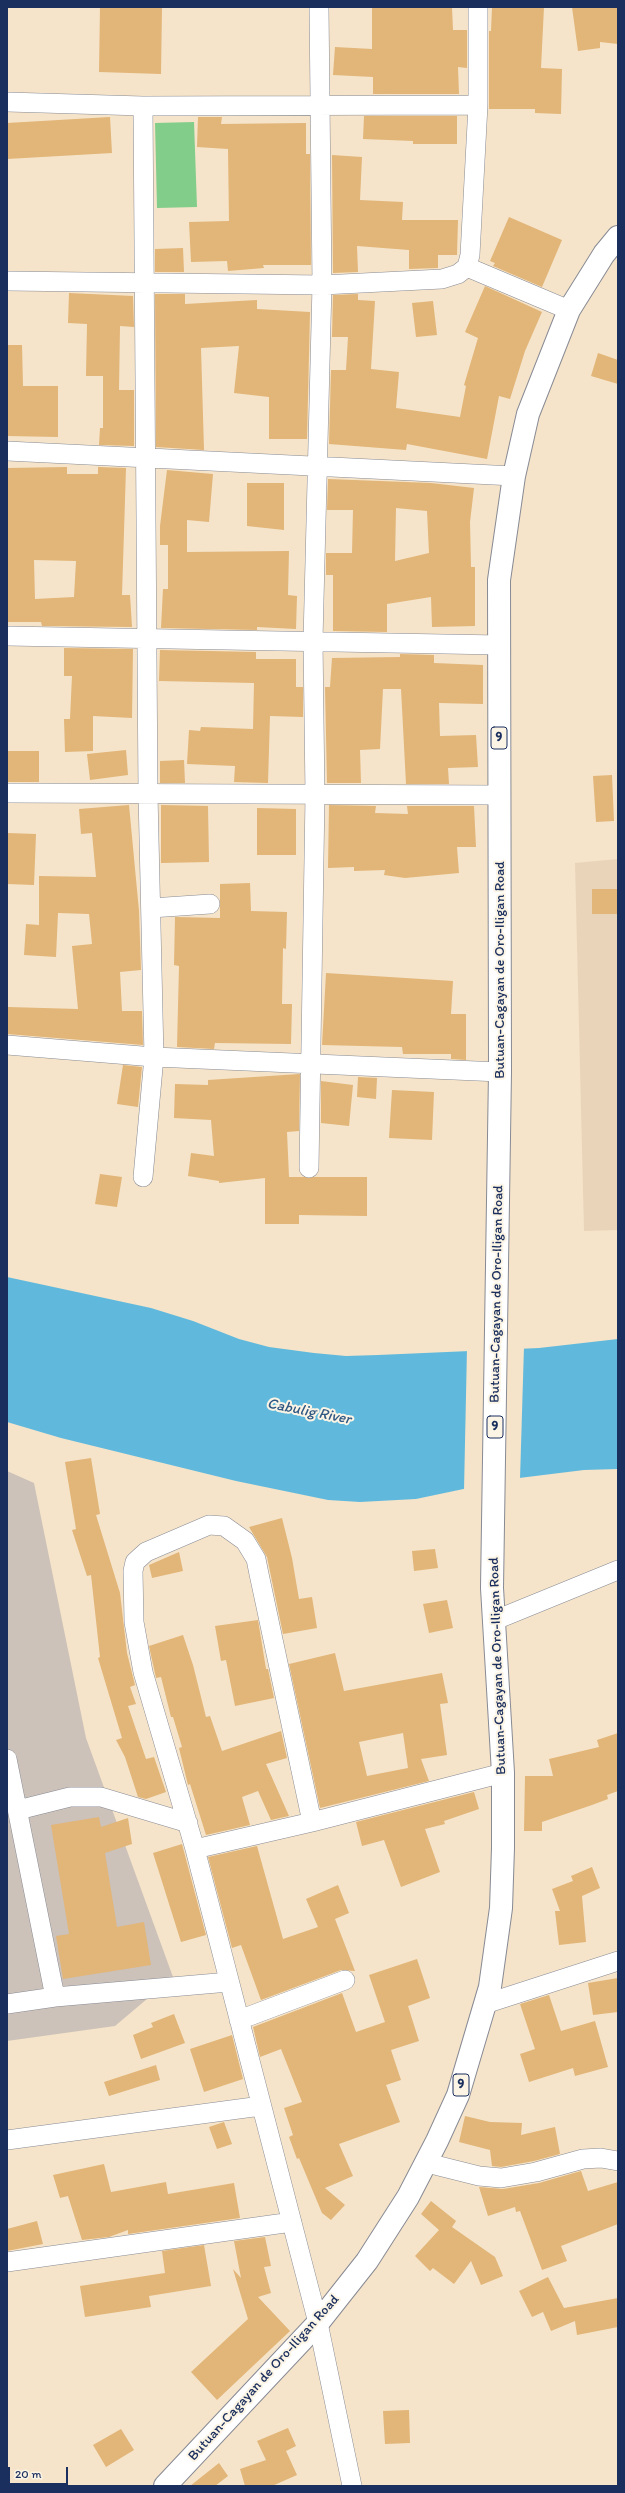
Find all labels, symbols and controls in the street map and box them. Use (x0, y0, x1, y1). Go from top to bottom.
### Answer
road number: 9 (491, 727, 507, 749)
street label: Butuan-Cagayan de Oro-Iligan Road (492, 861, 508, 1079)
street label: Butuan-Cagayan de Oro-Iligan Road (487, 1185, 507, 1403)
water label: Cabulig River (265, 1395, 353, 1429)
road number: 9 (487, 1416, 503, 1438)
street label: Butuan-Cagayan de Oro-Iligan Road (486, 1557, 510, 1775)
road number: 9 (453, 2074, 469, 2096)
street label: Butuan-Cagayan de Oro-Iligan Road (185, 2291, 343, 2465)
scale bar (10, 2459, 70, 2485)
text: 20 m (15, 2467, 42, 2481)

